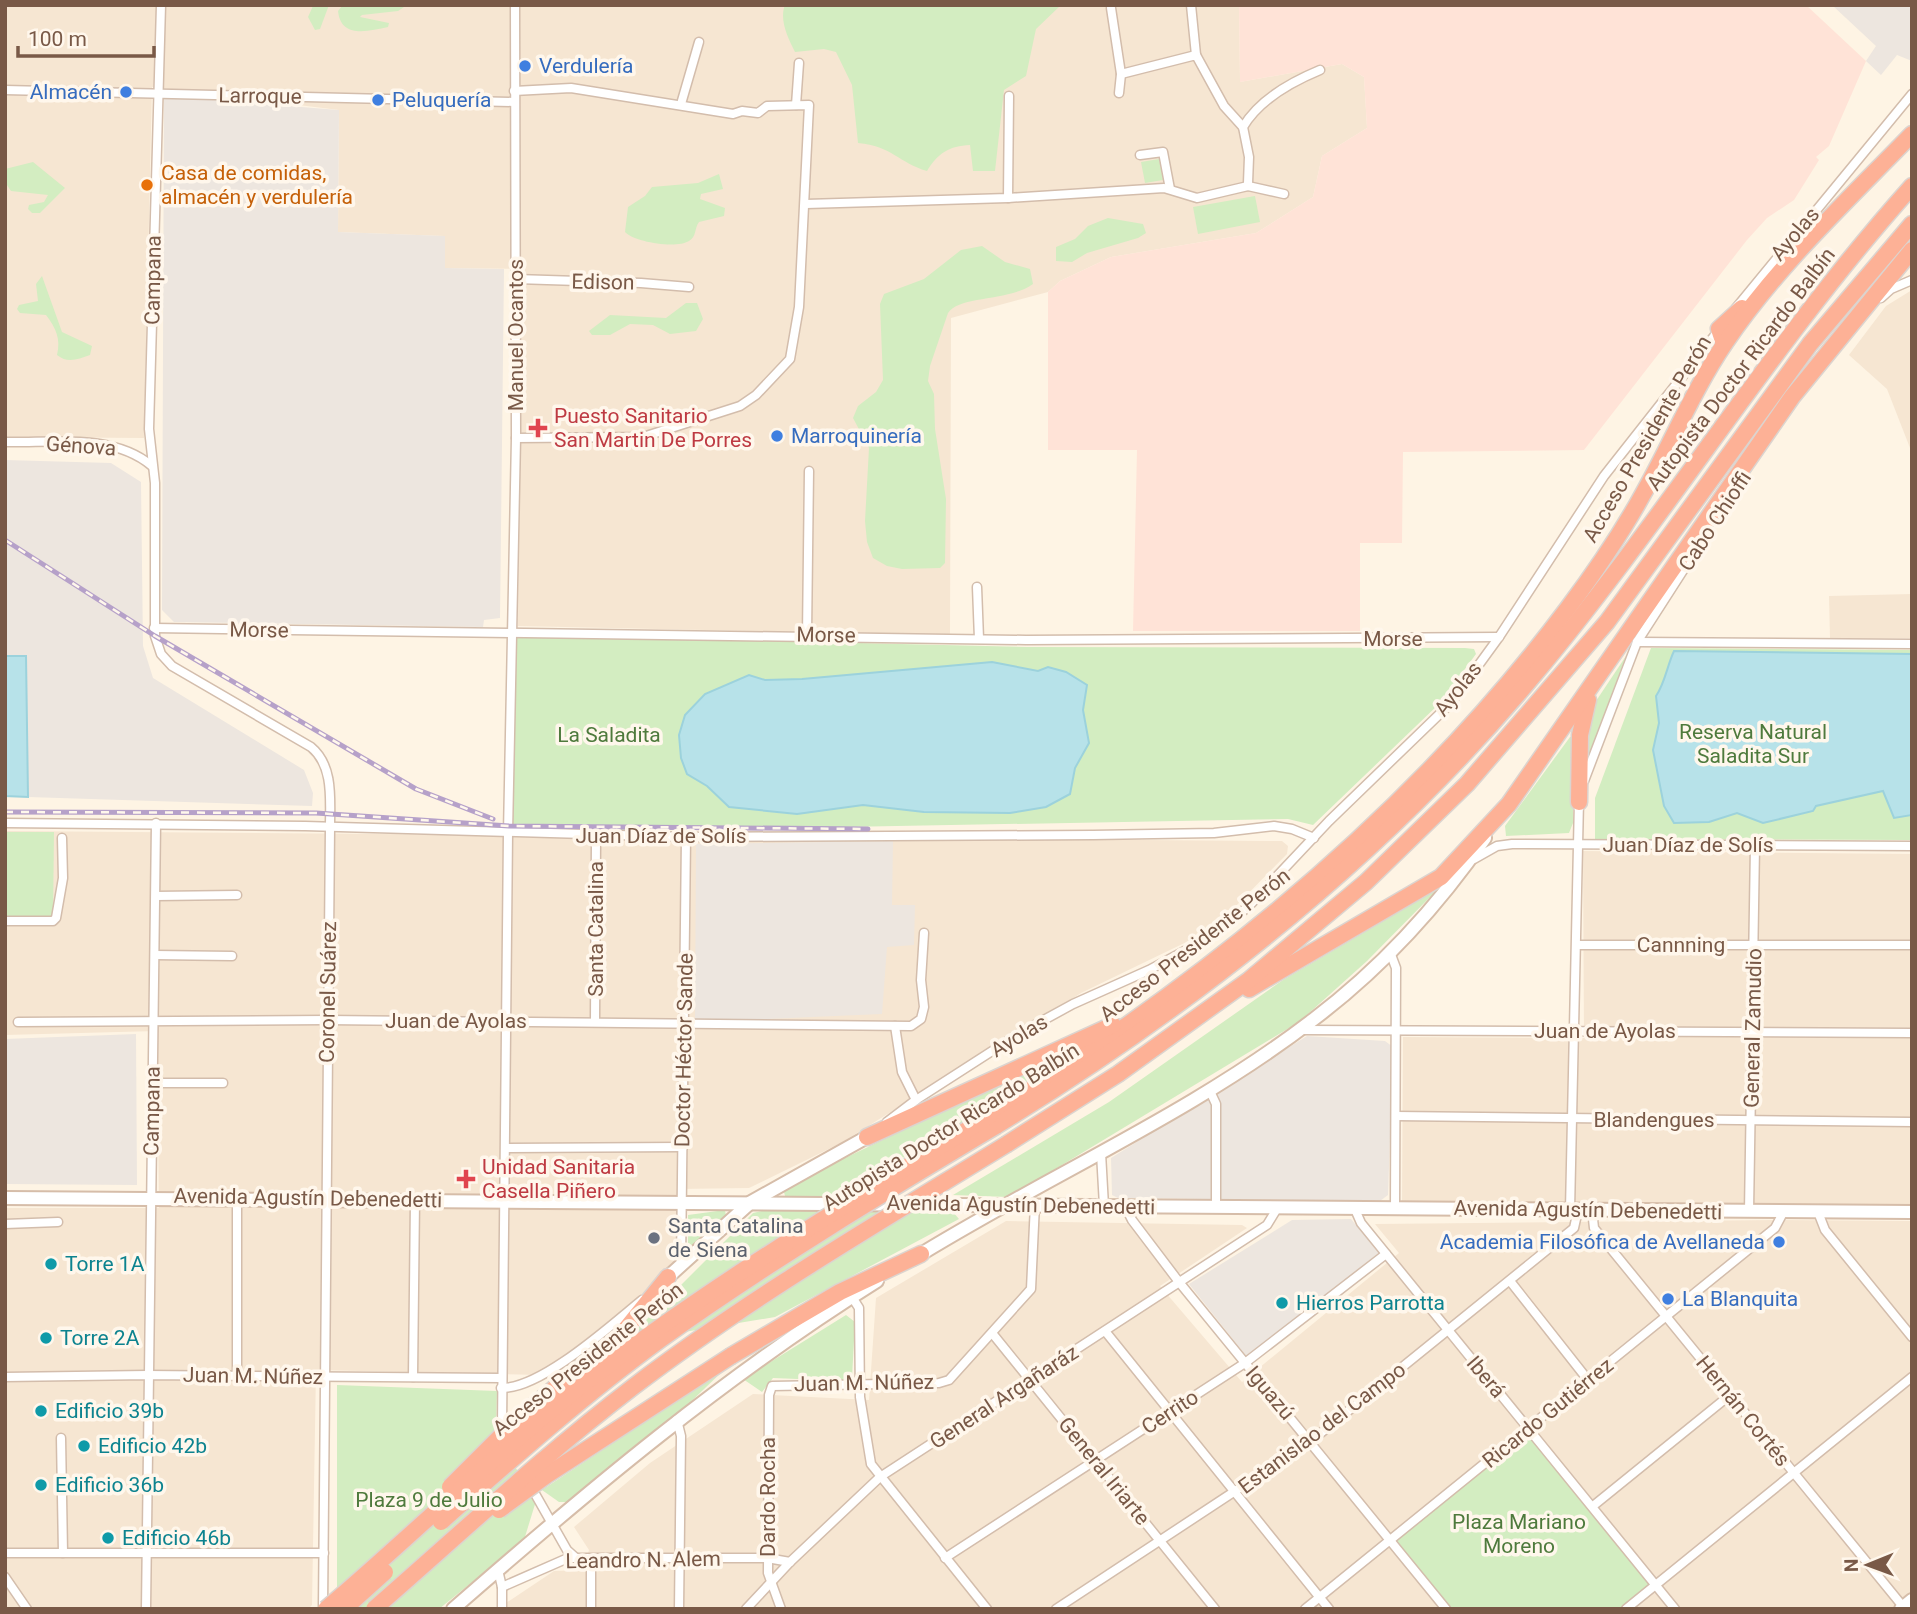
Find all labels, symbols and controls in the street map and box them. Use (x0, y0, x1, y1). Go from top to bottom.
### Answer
scale bar (18, 14, 154, 58)
text: 100 m (28, 27, 87, 51)
place label: Verdulería (539, 54, 633, 78)
marker: Verdulería (517, 58, 533, 74)
place label: Almacén (30, 80, 112, 104)
street label: Larroque (218, 83, 302, 109)
marker: Almacén (118, 84, 134, 100)
place label: Peluquería (392, 88, 491, 112)
marker: Peluquería (370, 92, 386, 108)
place label: Casa de comidas, almacén y verdulería (161, 161, 353, 209)
marker: Casa de comidas, almacén y verdulería (139, 177, 155, 193)
street label: Ayolas (1766, 202, 1824, 266)
street label: Campana (140, 235, 166, 325)
street label: Autopista Doctor Ricardo Balbín (1642, 243, 1840, 495)
street label: Manuel Ocantos (504, 259, 528, 411)
street label: Edison (571, 269, 635, 295)
street label: Acceso Presidente Perón (1578, 331, 1716, 547)
place label: Puesto Sanitario San Martin De Porres (554, 404, 752, 452)
marker: Puesto Sanitario San Martin De Porres (528, 418, 548, 438)
place label: Marroquinería (791, 424, 922, 448)
marker: Marroquinería (769, 428, 785, 444)
street label: Génova (45, 432, 117, 460)
street label: Cabo Chioffi (1674, 467, 1756, 575)
street label: Morse (229, 617, 289, 643)
street label: Morse (796, 622, 856, 648)
street label: Morse (1363, 627, 1423, 651)
street label: Ayolas (1429, 657, 1487, 721)
park label: Reserva Natural Saladita Sur (1679, 720, 1827, 768)
park label: La Saladita (557, 723, 661, 747)
street label: Juan Díaz de Solís (575, 824, 747, 848)
street label: Juan Díaz de Solís (1602, 833, 1774, 857)
street label: Santa Catalina (584, 861, 608, 997)
street label: Acceso Presidente Perón (1095, 863, 1295, 1027)
street label: Coronel Suárez (315, 921, 341, 1063)
street label: Cannning (1637, 933, 1725, 957)
street label: General Zamudio (1740, 948, 1766, 1108)
street label: Doctor Héctor Sande (670, 953, 698, 1147)
street label: Juan de Ayolas (385, 1009, 527, 1033)
street label: Ayolas (986, 1010, 1052, 1062)
street label: Juan de Ayolas (1534, 1019, 1676, 1043)
street label: Autopista Doctor Ricardo Balbín (819, 1038, 1083, 1216)
street label: Campana (139, 1066, 165, 1156)
street label: Blandengues (1593, 1108, 1715, 1132)
place label: Unidad Sanitaria Casella Piñero (482, 1155, 635, 1203)
marker: Unidad Sanitaria Casella Piñero (456, 1169, 476, 1189)
street label: Avenida Agustín Debenedetti (173, 1184, 443, 1212)
street label: Avenida Agustín Debenedetti (886, 1191, 1156, 1219)
street label: Avenida Agustín Debenedetti (1453, 1196, 1723, 1224)
place label: Santa Catalina de Siena (668, 1214, 804, 1262)
marker: Santa Catalina de Siena (646, 1230, 662, 1246)
place label: Academia Filosófica de Avellaneda (1440, 1230, 1765, 1254)
marker: Academia Filosófica de Avellaneda (1771, 1234, 1787, 1250)
place label: Torre 1A (65, 1252, 145, 1276)
marker: Torre 1A (43, 1256, 59, 1272)
street label: Acceso Presidente Perón (488, 1277, 688, 1441)
place label: La Blanquita (1682, 1287, 1798, 1311)
place label: Hierros Parrotta (1296, 1291, 1445, 1315)
marker: La Blanquita (1660, 1291, 1676, 1307)
marker: Hierros Parrotta (1274, 1295, 1290, 1311)
place label: Torre 2A (60, 1326, 140, 1350)
marker: Torre 2A (38, 1330, 54, 1346)
street label: General Argañaráz (925, 1340, 1083, 1454)
street label: Iberá (1462, 1351, 1510, 1403)
street label: Hernán Cortés (1691, 1351, 1795, 1471)
street label: Ricardo Gutiérrez (1478, 1353, 1618, 1473)
street label: Estanislao del Campo (1234, 1357, 1410, 1499)
street label: Iguazú (1241, 1361, 1299, 1425)
street label: Juan M. Núñez (183, 1363, 323, 1389)
street label: Juan M. Núñez (794, 1370, 934, 1396)
street label: Cerrito (1137, 1385, 1203, 1439)
place label: Edificio 39b (55, 1399, 164, 1423)
marker: Edificio 39b (33, 1403, 49, 1419)
street label: General Iriarte (1053, 1412, 1155, 1530)
place label: Edificio 42b (98, 1434, 207, 1458)
street label: Dardo Rocha (756, 1437, 780, 1557)
marker: Edificio 42b (76, 1438, 92, 1454)
place label: Edificio 36b (55, 1473, 164, 1497)
marker: Edificio 36b (33, 1477, 49, 1493)
park label: Plaza 9 de Julio (355, 1488, 503, 1512)
park label: Plaza Mariano Moreno (1452, 1510, 1586, 1558)
place label: Edificio 46b (122, 1526, 231, 1550)
marker: Edificio 46b (100, 1530, 116, 1546)
north arrow (1833, 1530, 1903, 1600)
street label: Leandro N. Alem (565, 1547, 721, 1573)
text: N (1840, 1558, 1863, 1572)

